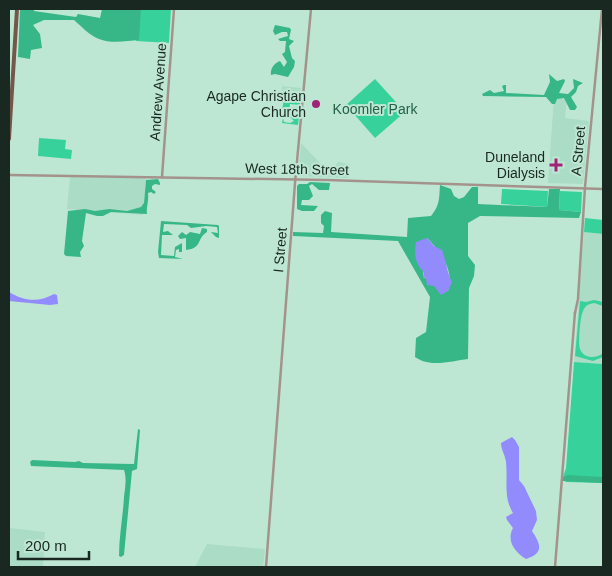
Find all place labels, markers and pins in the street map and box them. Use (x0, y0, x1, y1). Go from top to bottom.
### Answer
place label: Agape Christian Church (206, 88, 306, 120)
marker: Agape Christian Church (310, 98, 322, 110)
place label: Duneland Dialysis (485, 149, 545, 181)
marker: Duneland Dialysis (549, 158, 563, 172)

